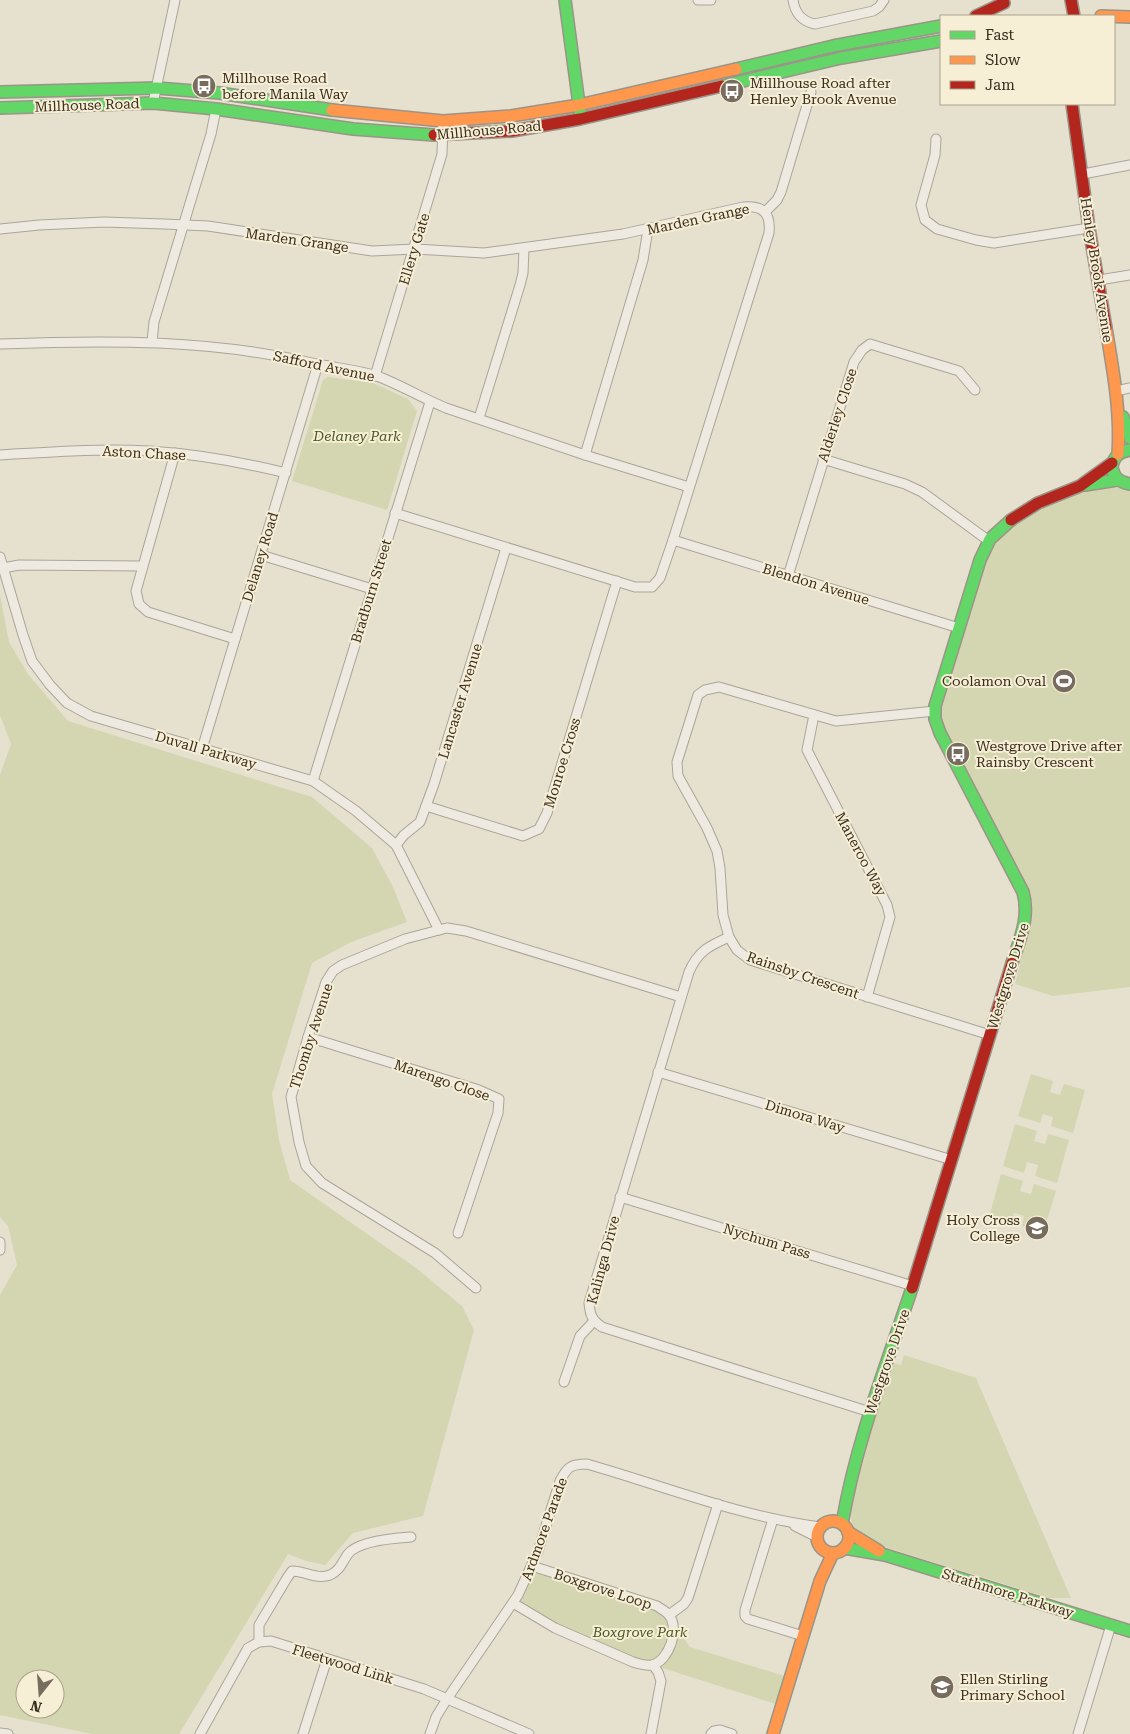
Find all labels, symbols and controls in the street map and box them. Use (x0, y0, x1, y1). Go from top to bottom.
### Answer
legend (940, 15, 1115, 105)
text: Fast (985, 26, 1015, 44)
text: Slow (985, 51, 1021, 69)
place label: Millhouse Road before Manila Way (222, 70, 349, 102)
bus stop icon: Millhouse Road before Manila Way (191, 73, 217, 99)
place label: Millhouse Road after Henley Brook Avenue (750, 75, 897, 107)
text: Jam (985, 76, 1015, 94)
bus stop icon: Millhouse Road after Henley Brook Avenue (719, 78, 745, 104)
street label: Millhouse Road (34, 95, 140, 115)
street label: Millhouse Road (436, 117, 542, 143)
street label: Henley Brook Avenue (1078, 196, 1116, 344)
street label: Marden Grange (645, 200, 751, 238)
street label: Ellery Gate (395, 211, 433, 287)
street label: Marden Grange (244, 225, 350, 255)
street label: Safford Avenue (272, 347, 377, 385)
street label: Alderley Close (814, 366, 860, 464)
park label: Delaney Park (312, 428, 401, 444)
street label: Aston Chase (102, 443, 187, 463)
street label: Delaney Road (239, 510, 281, 604)
street label: Bradburn Street (348, 537, 394, 645)
street label: Blendon Avenue (761, 560, 872, 608)
street label: Lancaster Avenue (435, 641, 485, 761)
sports icon: Coolamon Oval (1051, 668, 1077, 694)
place label: Coolamon Oval (942, 673, 1047, 689)
street label: Monroe Cross (541, 715, 583, 810)
street label: Duvall Parkway (153, 728, 259, 772)
place label: Westgrove Drive after Rainsby Crescent (976, 738, 1122, 770)
bus stop icon: Westgrove Drive after Rainsby Crescent (945, 741, 971, 767)
street label: Maneroo Way (832, 809, 890, 899)
street label: Westgrove Drive (984, 920, 1032, 1031)
street label: Rainsby Crescent (745, 948, 861, 1002)
street label: Thomby Avenue (286, 981, 336, 1091)
street label: Marengo Close (392, 1056, 492, 1104)
street label: Dimora Way (763, 1096, 847, 1136)
place label: Holy Cross College (946, 1212, 1020, 1244)
street label: Kalinga Drive (584, 1214, 623, 1306)
school or university icon: Holy Cross College (1024, 1215, 1050, 1241)
street label: Nychum Pass (721, 1220, 813, 1262)
street label: Westgrove Drive (861, 1307, 913, 1417)
street label: Ardmore Parade (518, 1475, 570, 1583)
street label: Strathmore Parkway (940, 1565, 1077, 1621)
street label: Boxgrove Loop (552, 1566, 654, 1612)
park label: Boxgrove Park (592, 1624, 688, 1640)
street label: Fleetwood Link (290, 1641, 396, 1687)
north arrow (15, 1669, 65, 1719)
place label: Ellen Stirling Primary School (960, 1671, 1065, 1703)
school or university icon: Ellen Stirling Primary School (929, 1674, 955, 1700)
text: N (28, 1697, 44, 1716)

